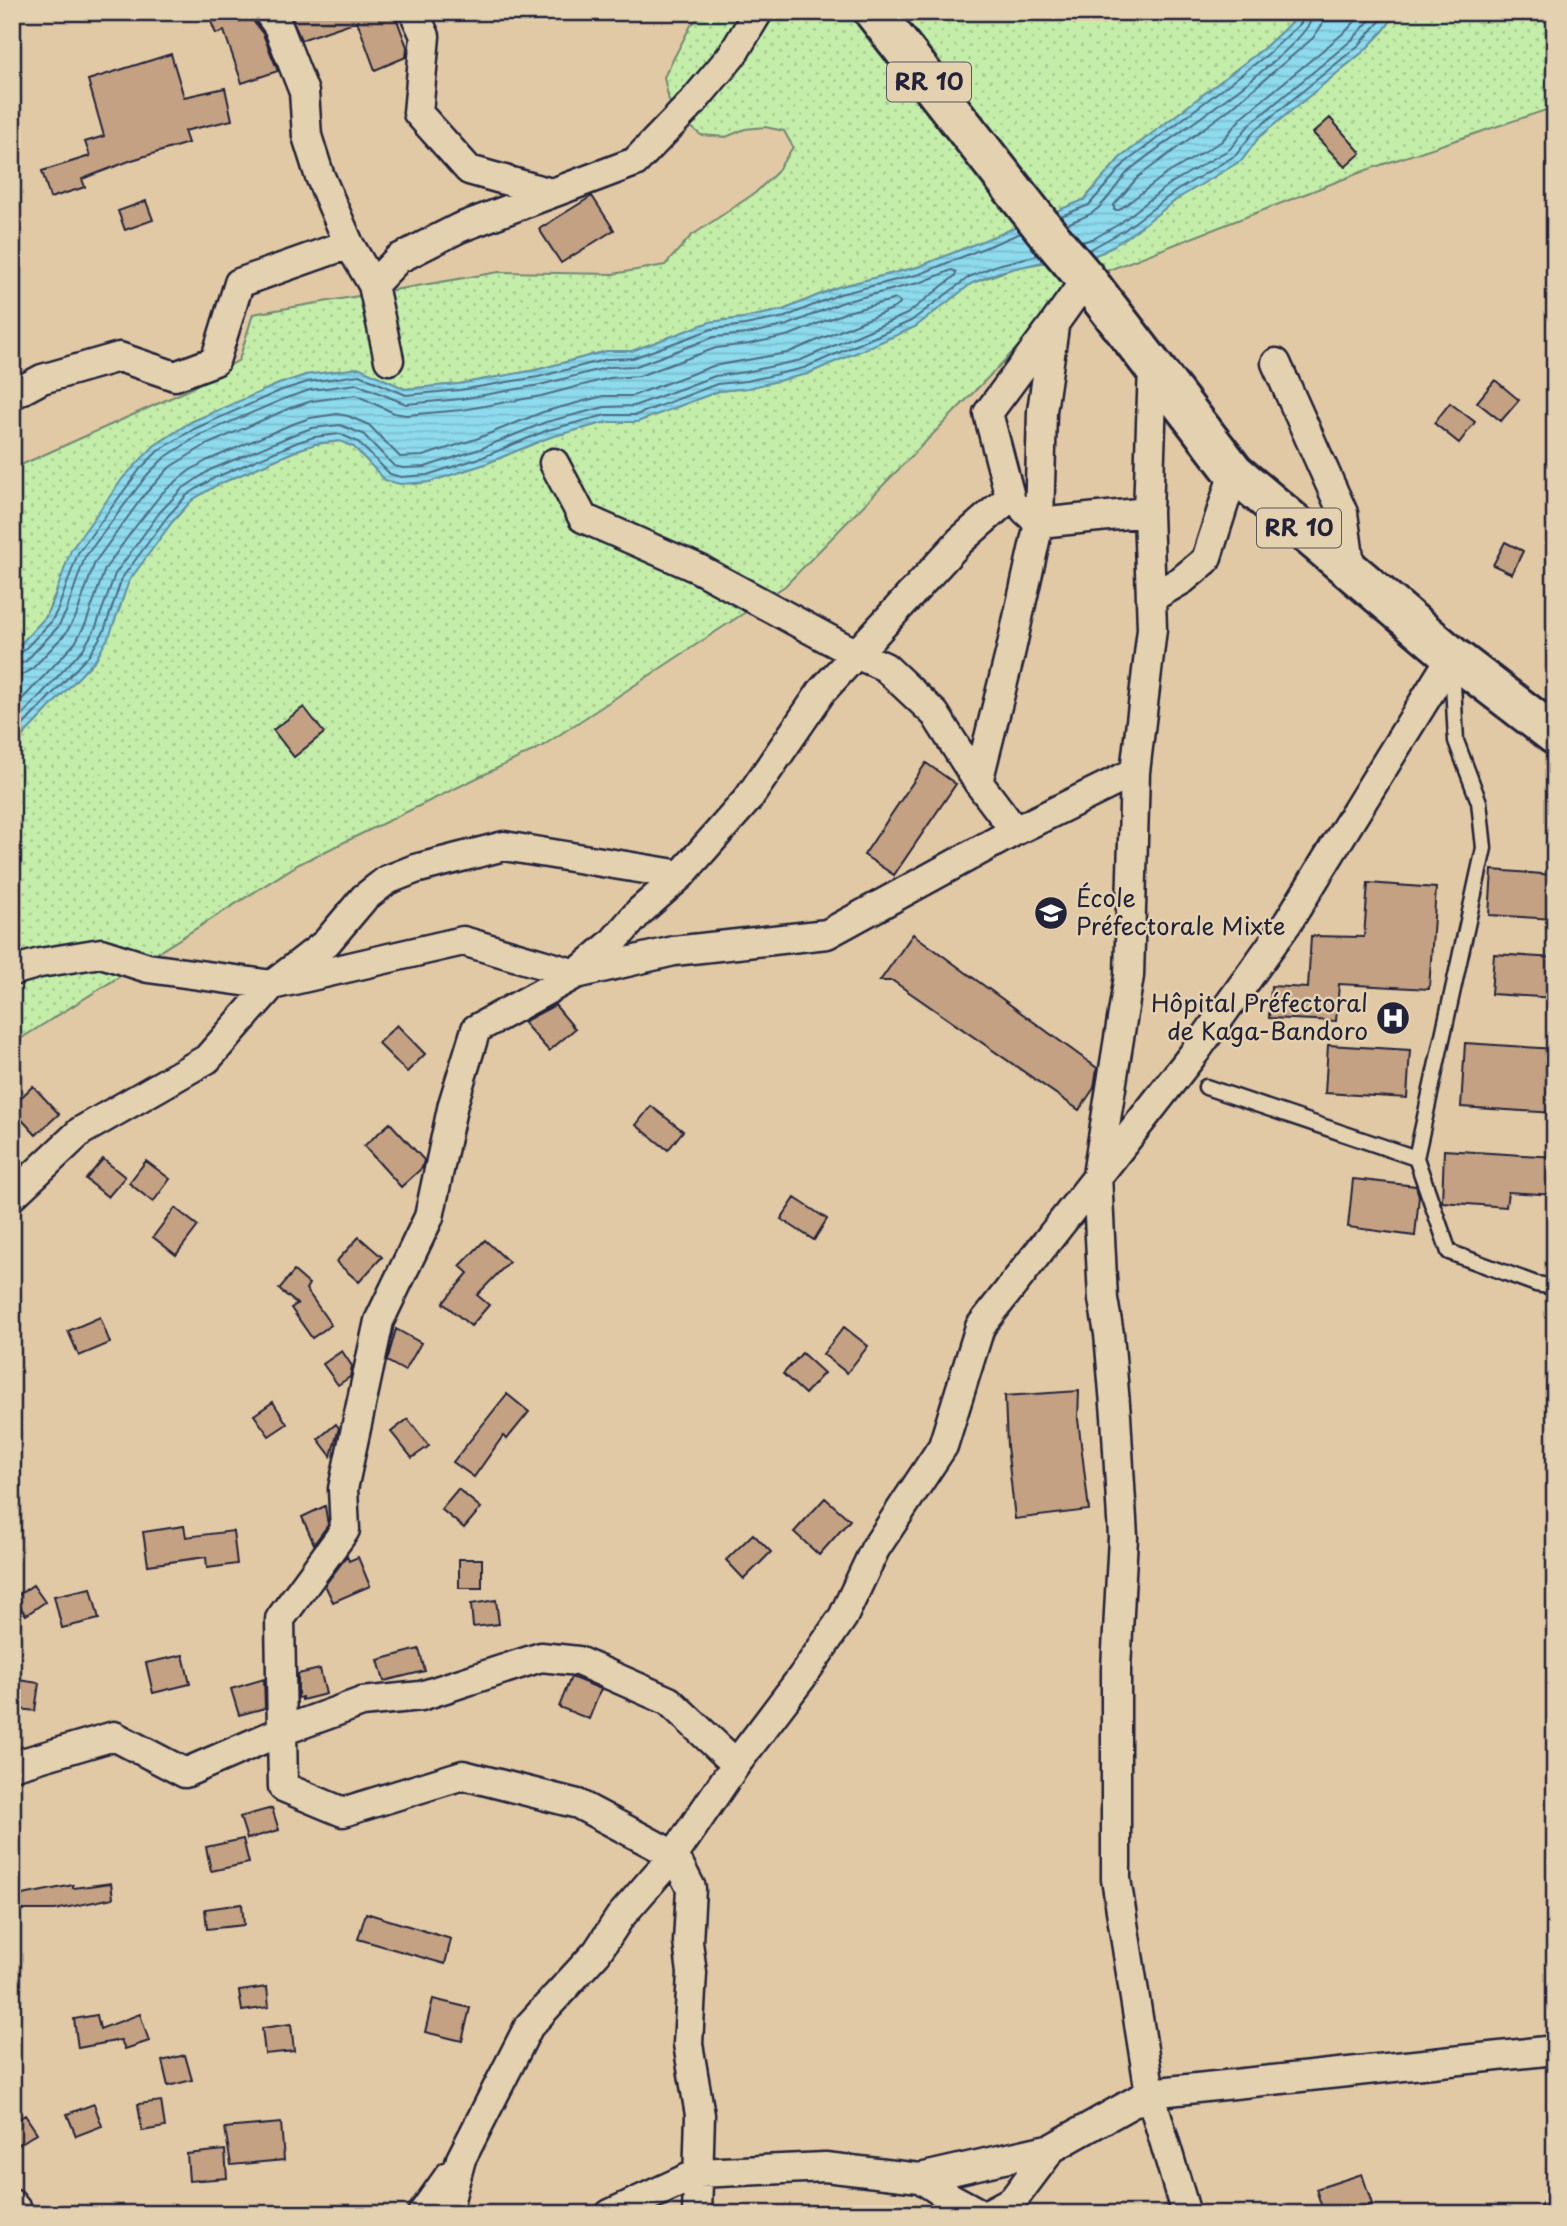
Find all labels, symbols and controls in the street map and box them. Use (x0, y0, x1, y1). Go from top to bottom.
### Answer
road number: RR 10 (887, 62, 971, 102)
road number: RR 10 (1257, 508, 1341, 548)
place label: École Préfectorale Mixte (1076, 879, 1285, 943)
school or university icon: École Préfectorale Mixte (1032, 894, 1070, 932)
place label: Hôpital Préfectoral de Kaga-Bandoro (1151, 984, 1368, 1048)
hospital icon: Hôpital Préfectoral de Kaga-Bandoro (1374, 999, 1412, 1037)

